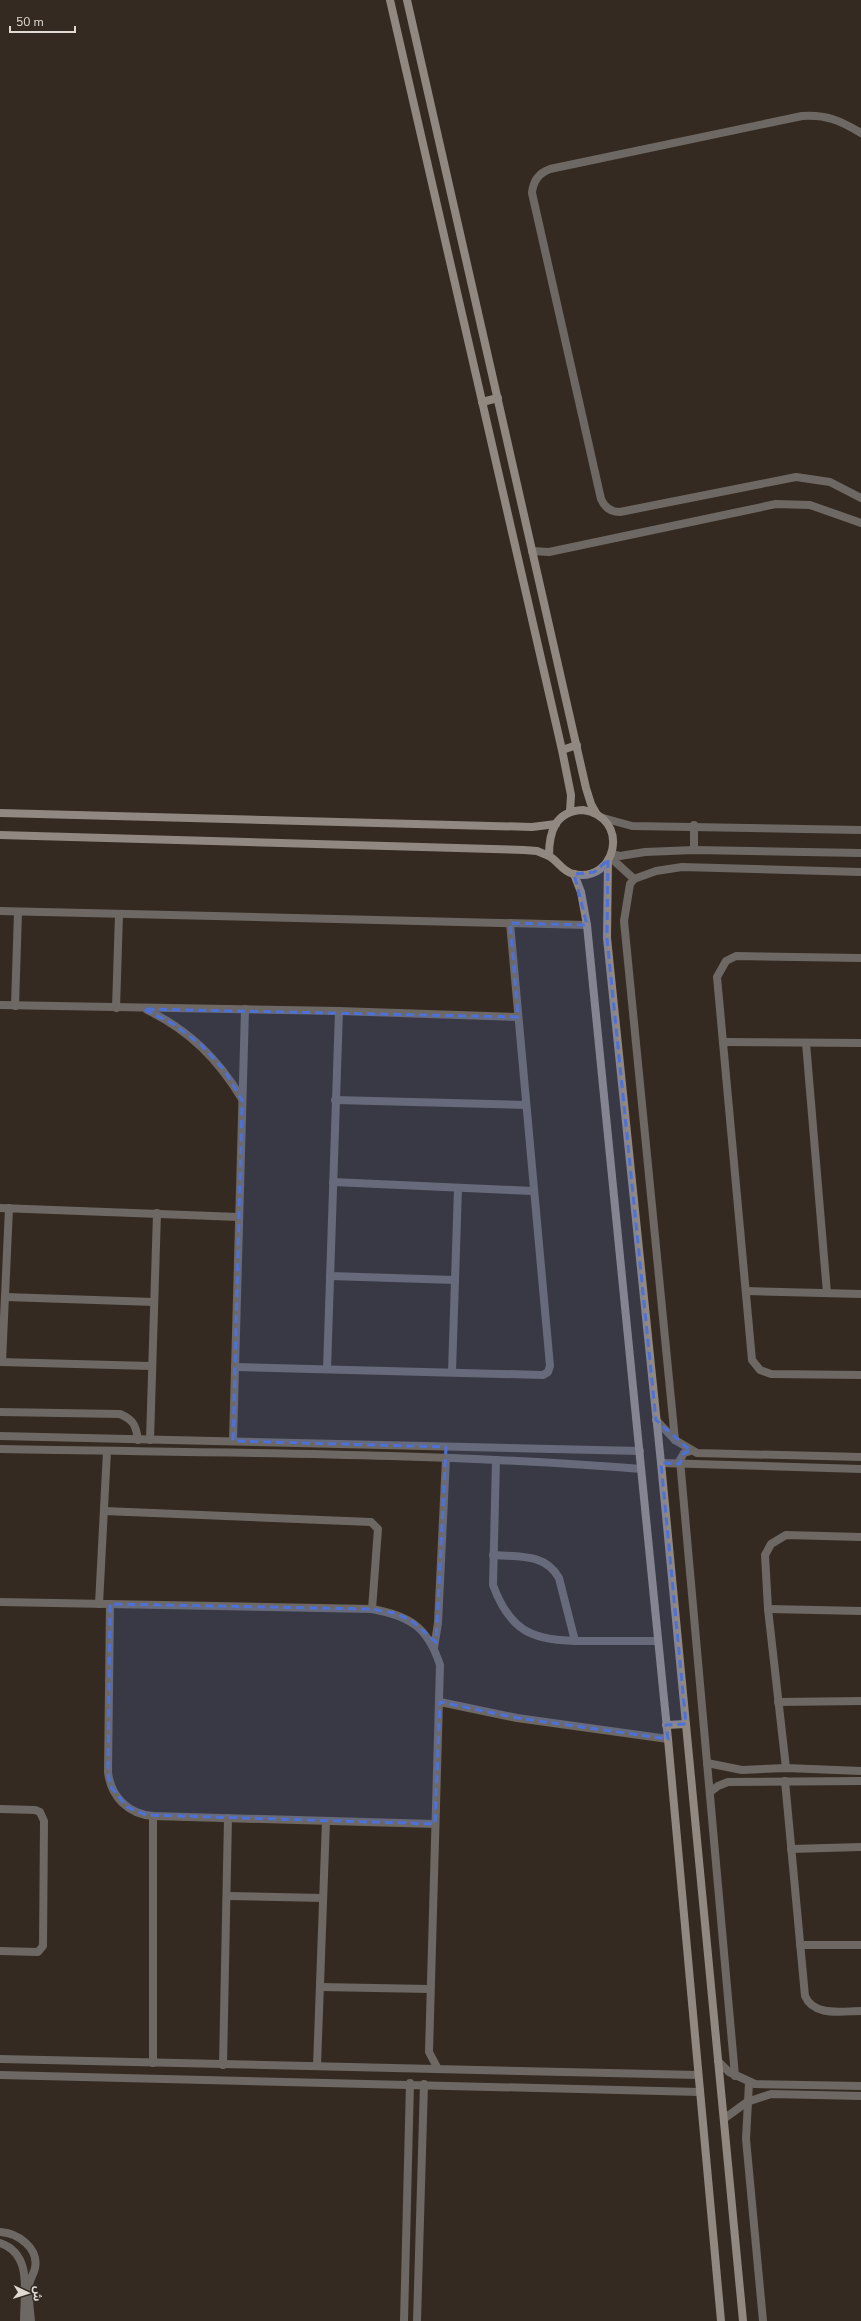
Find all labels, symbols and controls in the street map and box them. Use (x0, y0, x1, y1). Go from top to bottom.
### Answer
scale bar (10, 8, 75, 34)
text: 50 m (16, 14, 44, 30)
north arrow (8, 2273, 48, 2313)
text: ش (29, 2286, 45, 2302)

